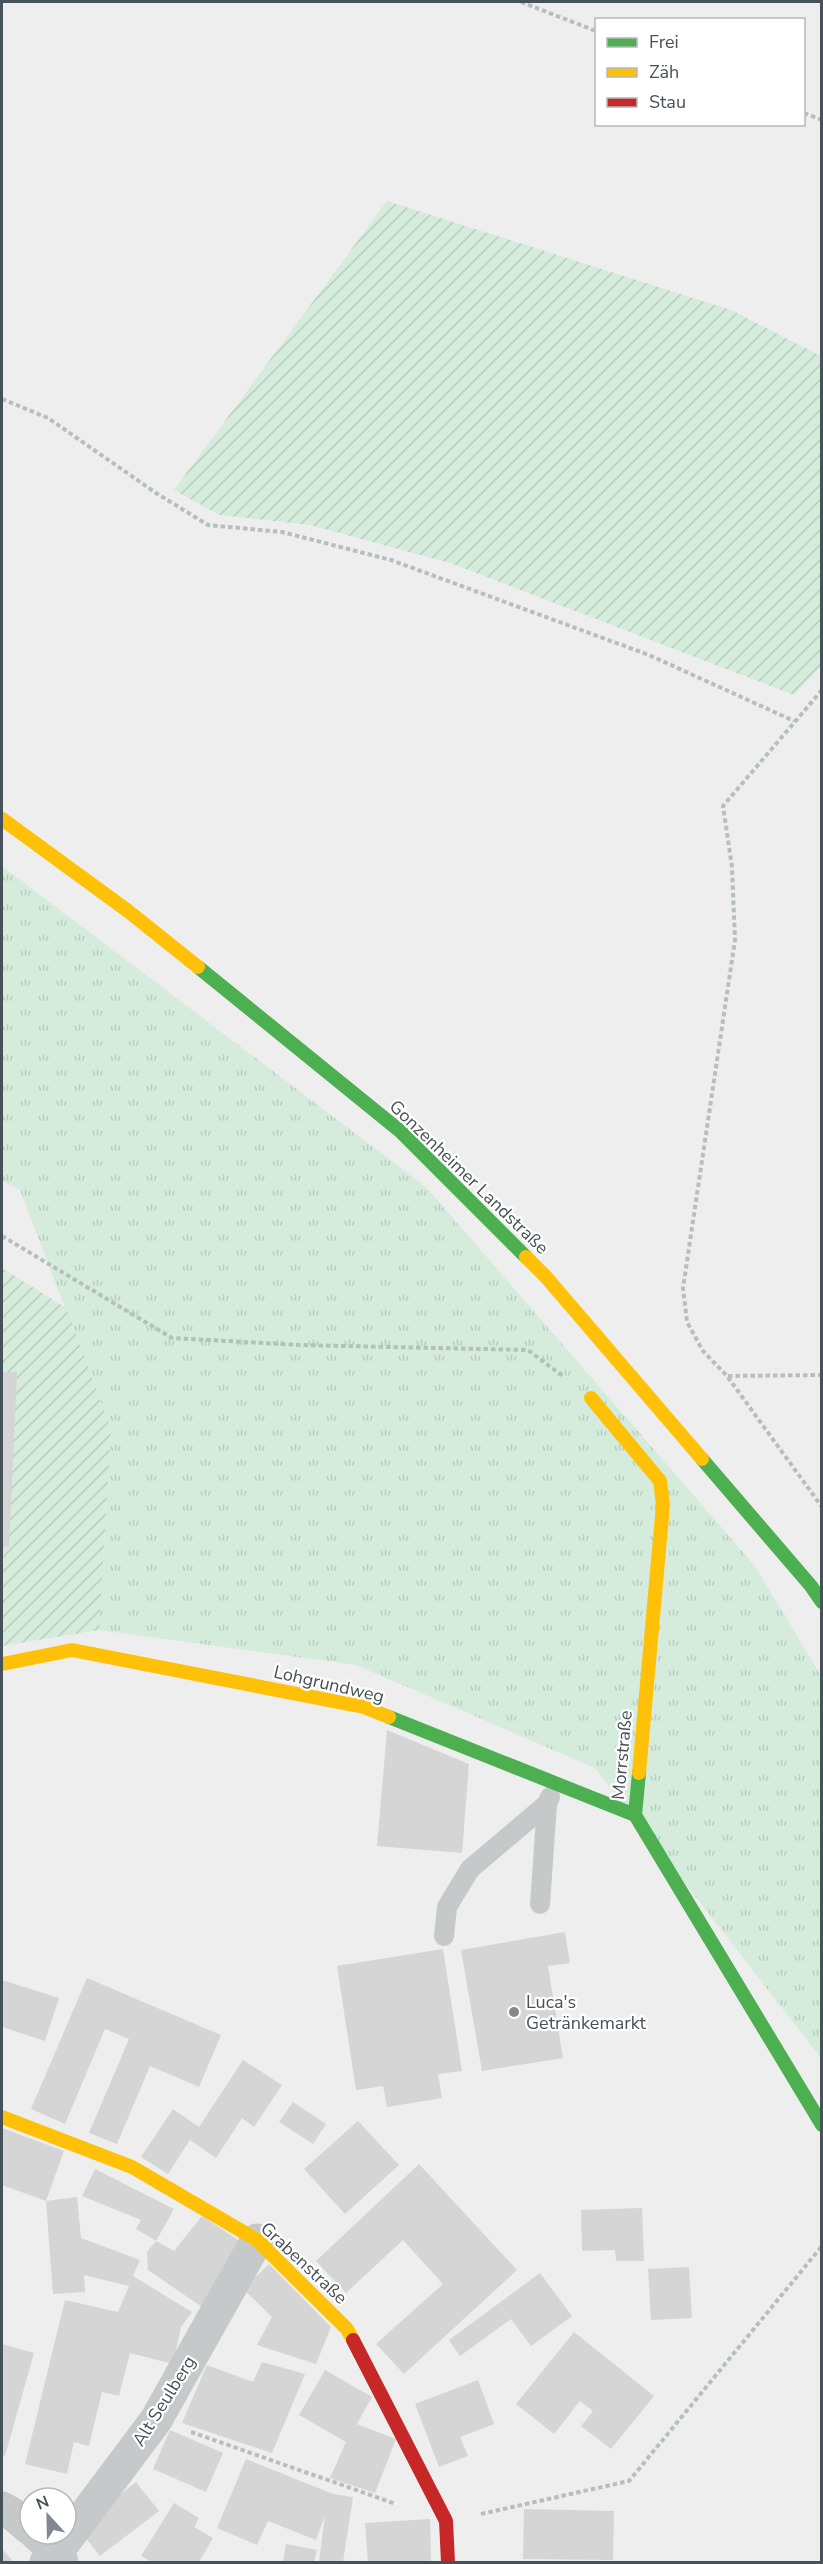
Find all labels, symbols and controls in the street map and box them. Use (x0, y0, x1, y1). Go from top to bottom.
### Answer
legend (595, 18, 805, 126)
text: Frei (649, 30, 679, 54)
text: Zäh (649, 60, 679, 84)
text: Stau (649, 90, 686, 114)
street label: Gonzenheimer Landstraße (384, 1094, 554, 1260)
street label: Lohgrundweg (271, 1660, 387, 1708)
street label: Morrstraße (606, 1709, 638, 1801)
place label: Luca's Getränkemarkt (526, 1990, 647, 2035)
marker: Luca's Getränkemarkt (507, 2005, 521, 2019)
street label: Grabenstraße (255, 2216, 353, 2310)
street label: Alt Seulberg (127, 2351, 201, 2451)
north arrow (18, 2486, 78, 2546)
text: N (33, 2491, 52, 2515)

